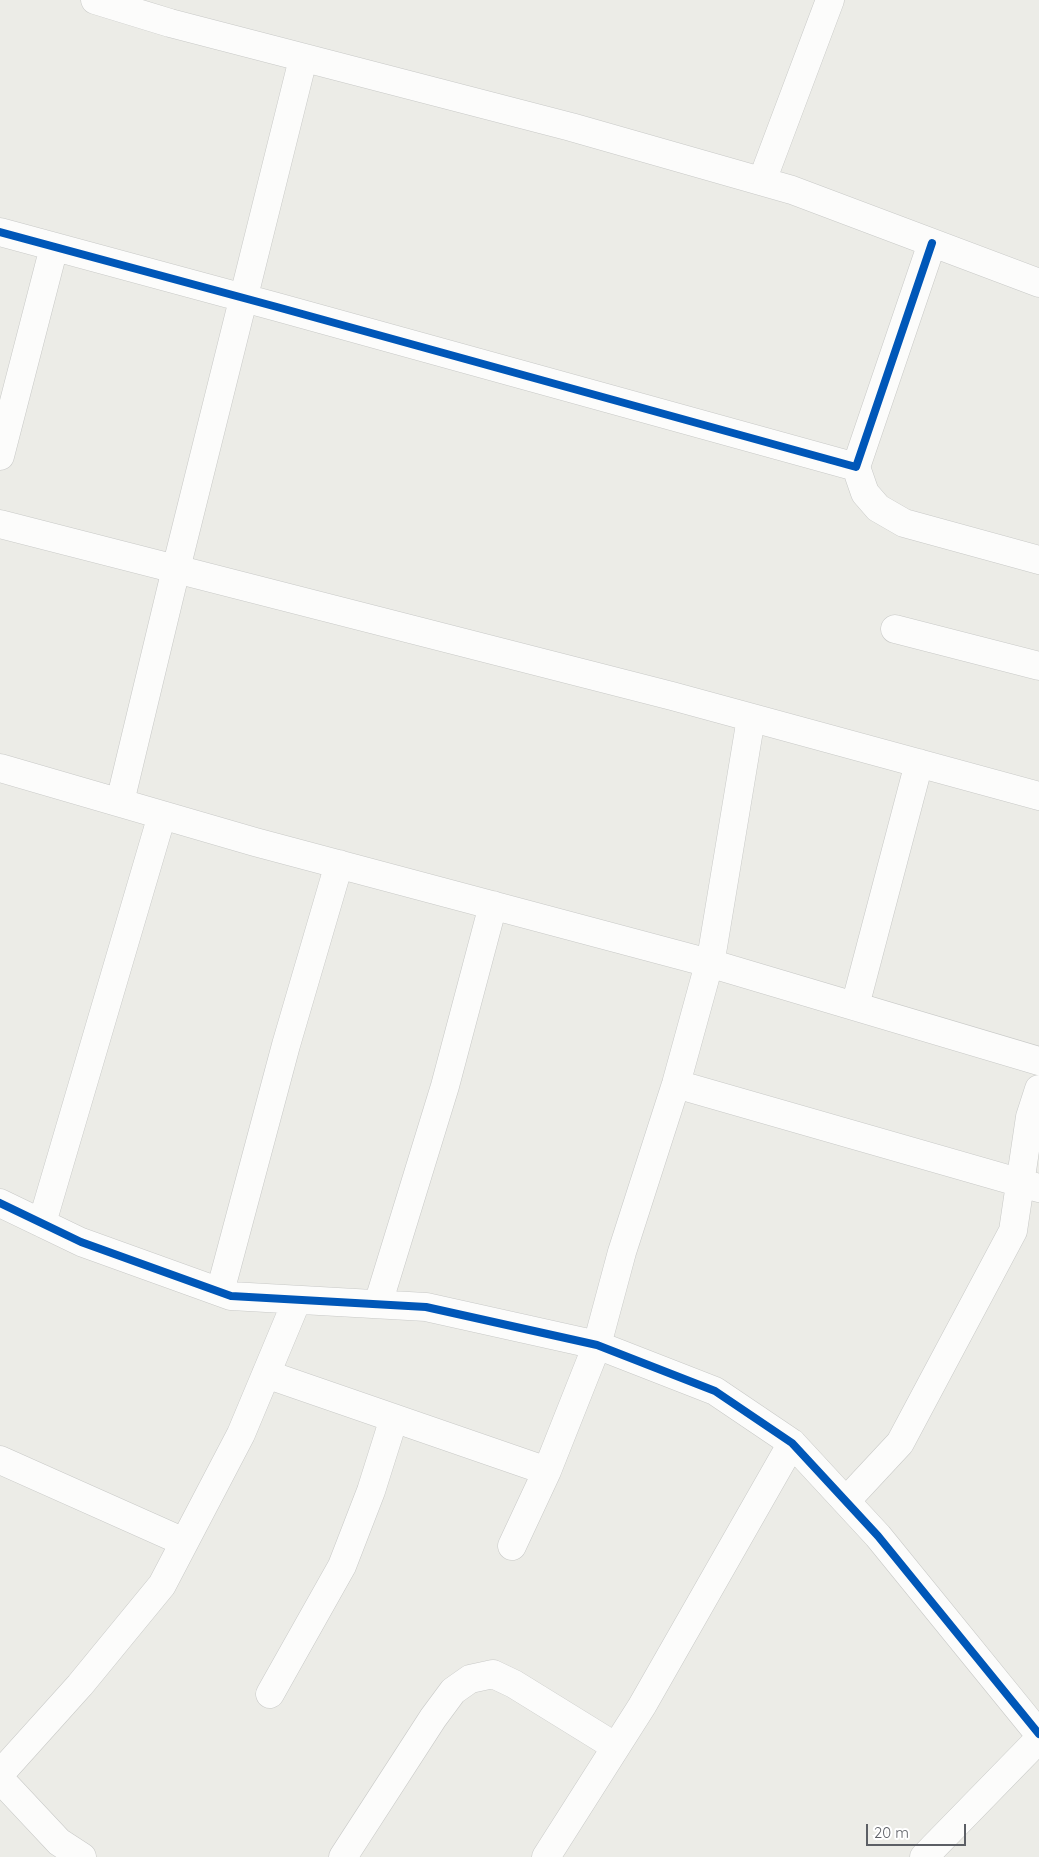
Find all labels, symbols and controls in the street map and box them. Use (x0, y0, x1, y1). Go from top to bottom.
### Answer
scale bar (869, 1814, 969, 1846)
text: 20 m (874, 1823, 909, 1842)

